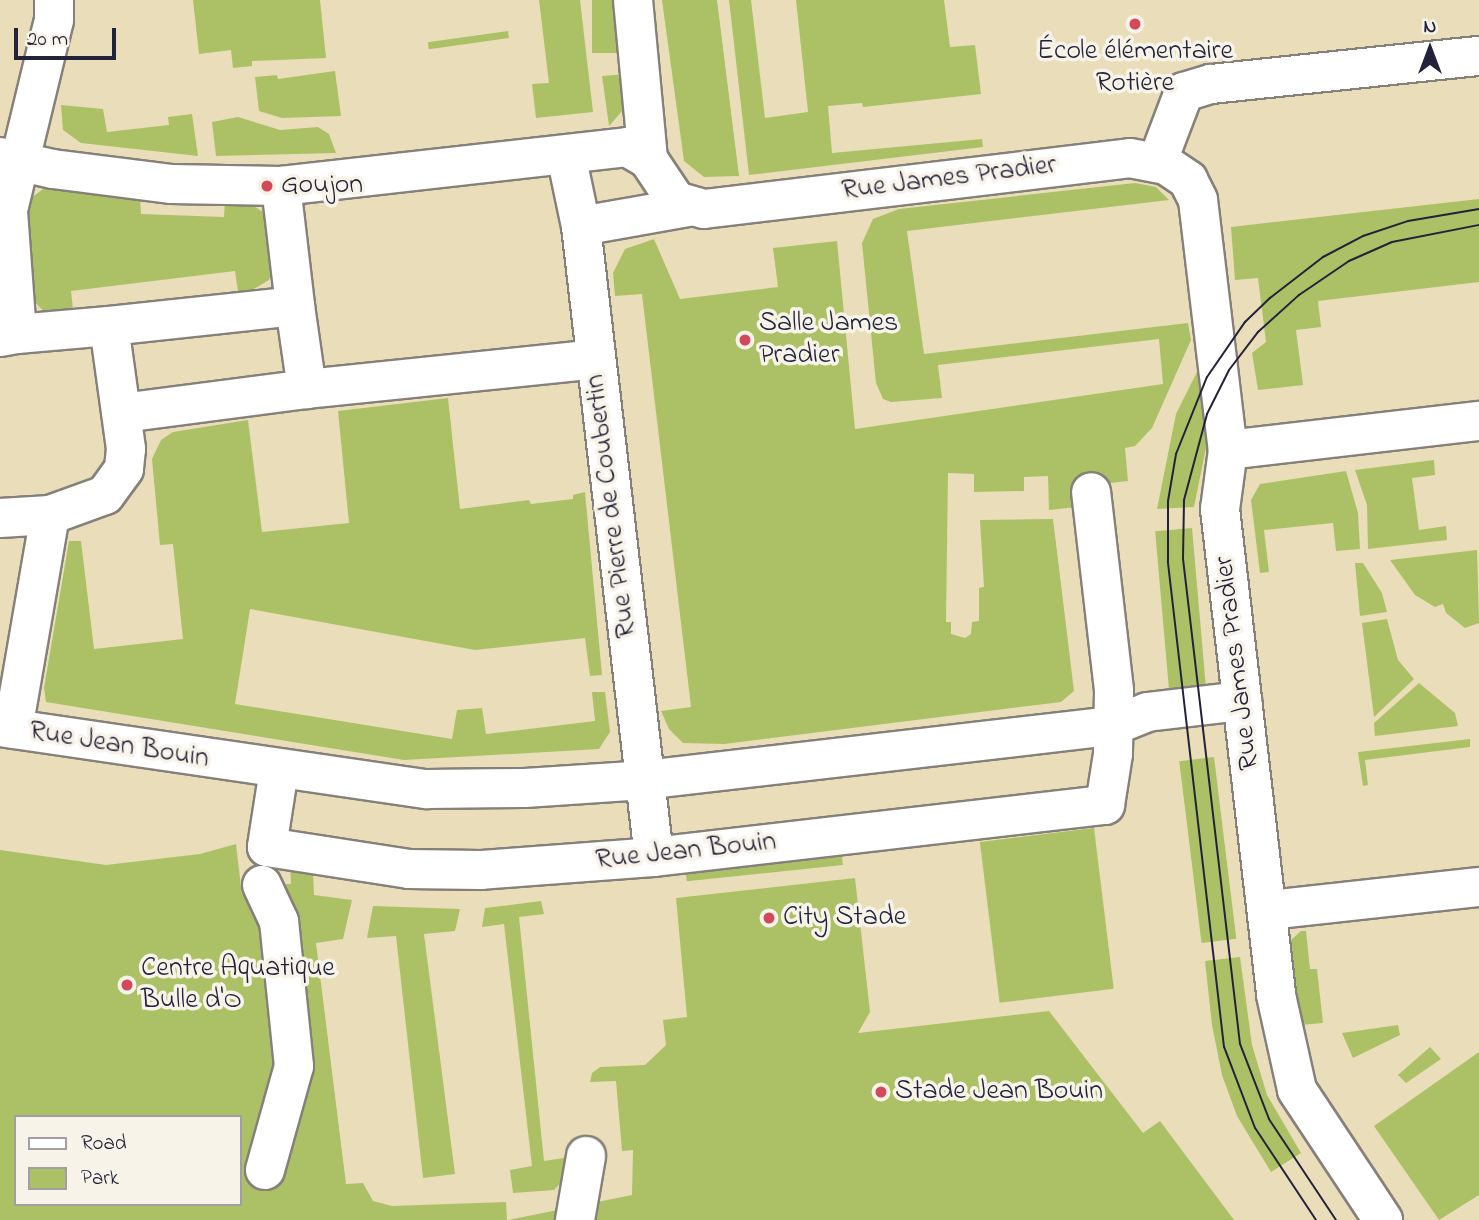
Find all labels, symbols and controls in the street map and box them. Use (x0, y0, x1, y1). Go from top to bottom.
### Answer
scale bar (18, 14, 119, 58)
north arrow (1395, 14, 1465, 84)
text: N (1424, 14, 1436, 41)
marker: École élémentaire Rotière (1127, 16, 1143, 32)
text: 20 m (27, 25, 68, 55)
place label: École élémentaire Rotière (1037, 35, 1233, 101)
street label: Rue James Pradier (840, 149, 1058, 209)
place label: Goujon (281, 169, 363, 203)
marker: Goujon (259, 178, 275, 194)
place label: Salle James Pradier (759, 307, 898, 373)
marker: Salle James Pradier (737, 332, 753, 348)
street label: Rue Pierre de Coubertin (579, 372, 645, 640)
street label: Rue James Pradier (1208, 554, 1268, 772)
street label: Rue Jean Bouin (27, 715, 211, 777)
street label: Rue Jean Bouin (594, 826, 778, 878)
place label: City Stade (783, 901, 906, 935)
marker: City Stade (761, 910, 777, 926)
place label: Centre Aquatique Bulle d'O (141, 952, 335, 1018)
marker: Centre Aquatique Bulle d'O (119, 977, 135, 993)
place label: Stade Jean Bouin (895, 1075, 1103, 1109)
marker: Stade Jean Bouin (873, 1084, 889, 1100)
legend (14, 1115, 242, 1206)
text: Road (81, 1129, 127, 1159)
text: Park (81, 1164, 119, 1194)

